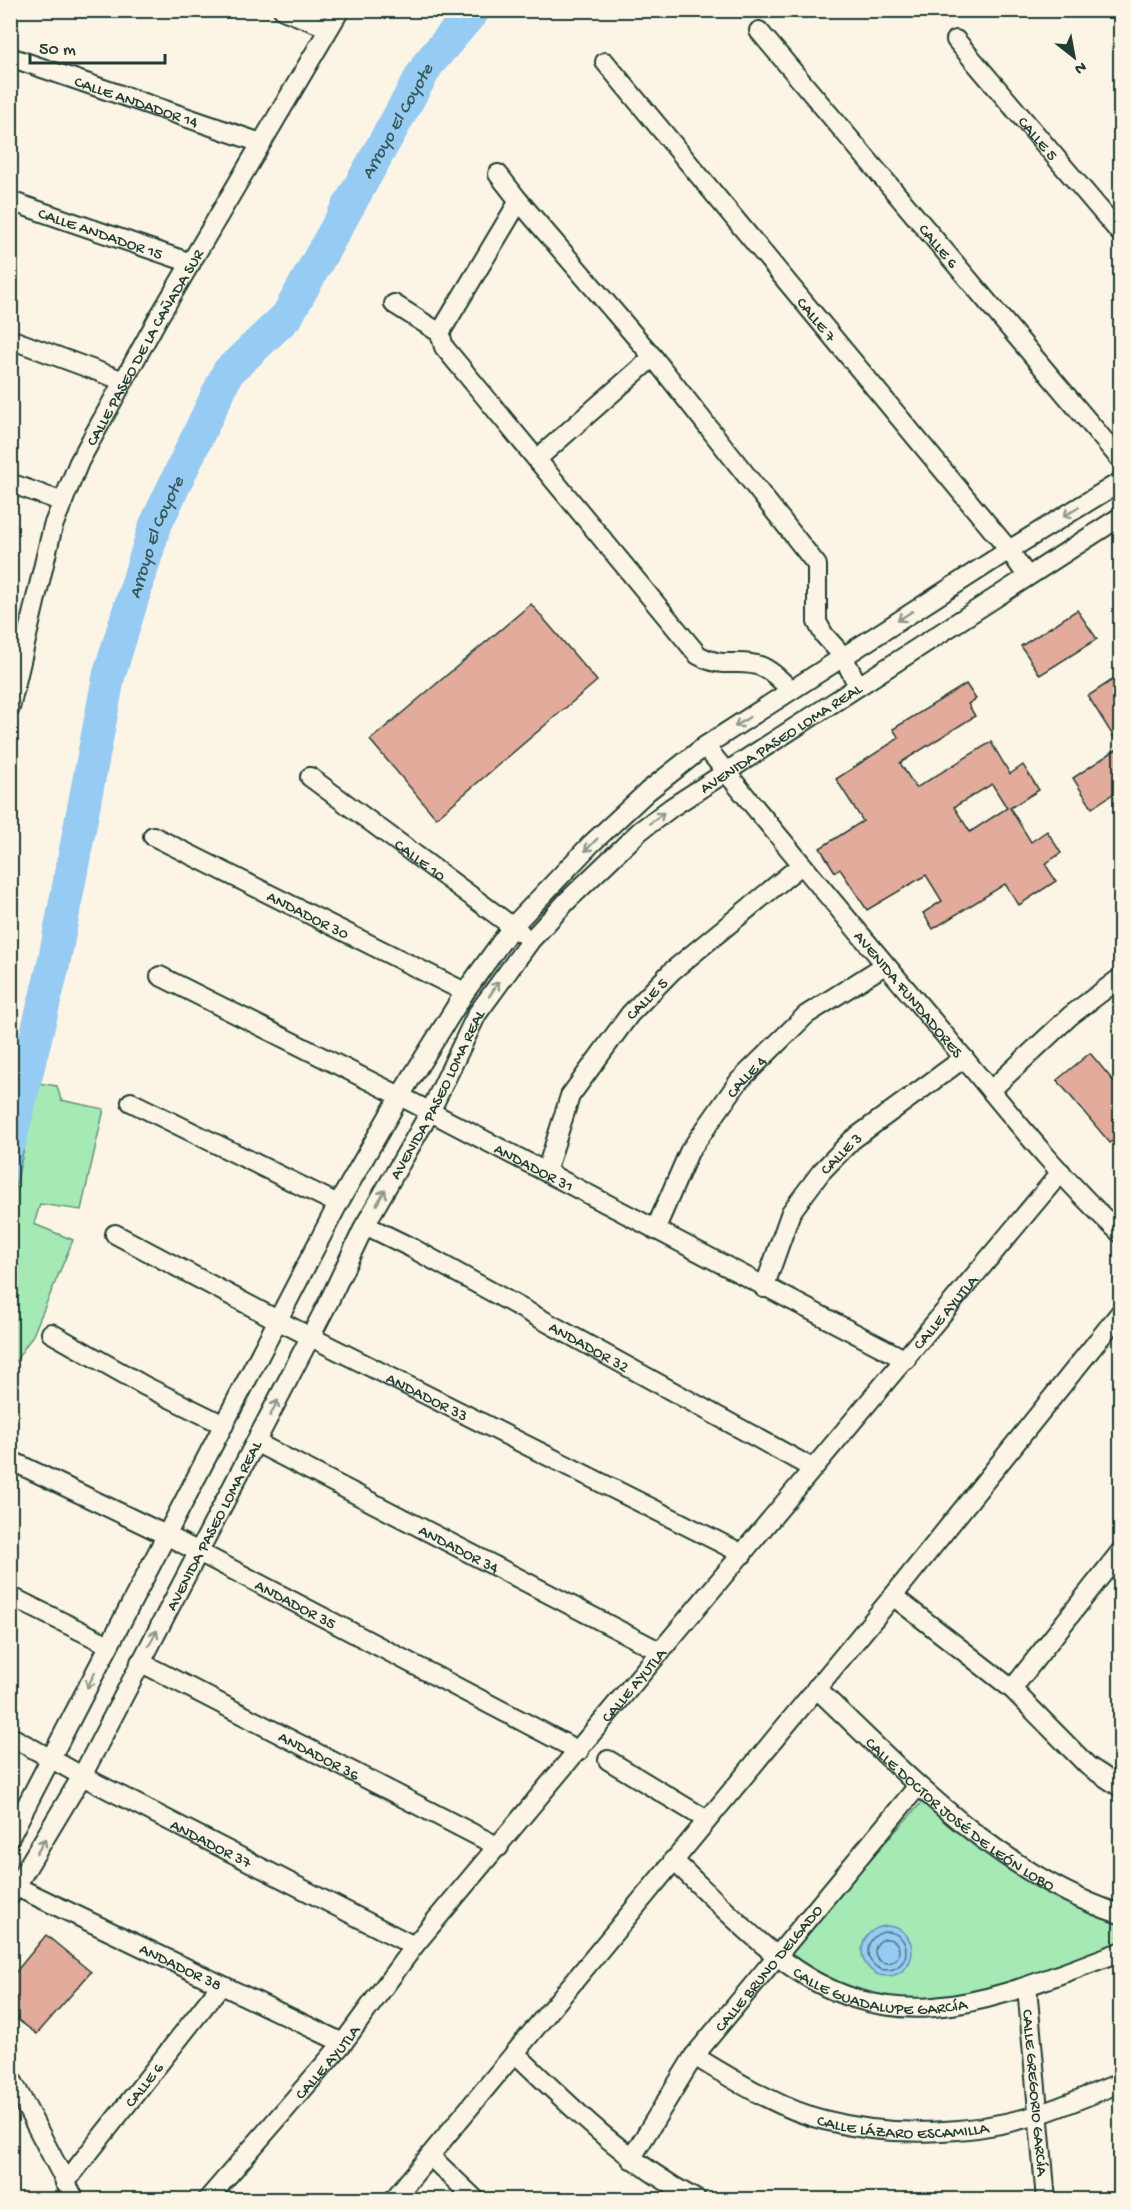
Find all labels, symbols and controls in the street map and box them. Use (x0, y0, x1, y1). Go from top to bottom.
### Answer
scale bar (30, 27, 165, 65)
north arrow (1044, 27, 1104, 87)
text: 50 m (39, 40, 76, 61)
text: N (1070, 56, 1089, 78)
water label: Arroyo El Coyote (358, 60, 439, 183)
street label: CALLE ANDADOR 14 (71, 74, 200, 134)
street label: CALLE 5 (1012, 114, 1060, 166)
street label: CALLE ANDADOR 15 (35, 205, 165, 266)
street label: CALLE 6 (913, 221, 961, 274)
street label: CALLE PASEO DE LA CAÑADA SUR (84, 246, 210, 450)
street label: CALLE 7 (791, 295, 839, 347)
water label: Arroyo El Coyote (125, 473, 190, 601)
one-way arrow (1063, 507, 1080, 519)
one-way arrow (898, 610, 914, 622)
street label: AVENIDA PASEO LOMA REAL (698, 680, 867, 799)
one-way arrow (734, 716, 750, 728)
one-way arrow (649, 812, 665, 824)
street label: CALLE 10 (389, 837, 448, 887)
one-way arrow (584, 837, 599, 852)
street label: ANDADOR 30 (263, 888, 351, 945)
street label: AVENIDA FUNDADORES (848, 928, 966, 1063)
street label: CALLE 5 (623, 975, 673, 1025)
one-way arrow (489, 981, 501, 998)
street label: AVENIDA PASEO LOMA REAL (387, 1006, 491, 1184)
street label: CALLE 4 (724, 1053, 772, 1103)
street label: CALLE 3 (818, 1130, 867, 1180)
street label: ANDADOR 31 (490, 1141, 576, 1198)
one-way arrow (376, 1189, 388, 1206)
street label: CALLE AYUTLA (911, 1271, 985, 1355)
street label: ANDADOR 32 (545, 1319, 631, 1378)
street label: ANDADOR 33 (382, 1370, 470, 1427)
one-way arrow (268, 1400, 280, 1417)
street label: AVENIDA PASEO LOMA REAL (164, 1437, 268, 1615)
street label: ANDADOR 34 (414, 1522, 502, 1580)
street label: ANDADOR 35 (251, 1577, 338, 1635)
one-way arrow (148, 1629, 159, 1647)
street label: CALLE AYUTLA (599, 1644, 673, 1728)
one-way arrow (85, 1670, 96, 1688)
street label: ANDADOR 36 (274, 1729, 362, 1787)
street label: CALLE DOCTOR JOSÉ DE LEÓN LOBO (860, 1735, 1057, 1897)
street label: ANDADOR 37 (166, 1817, 254, 1874)
one-way arrow (35, 1838, 47, 1855)
street label: CALLE BRUNO DELGADO (712, 1902, 829, 2037)
street label: ANDADOR 38 (135, 1941, 224, 1997)
street label: CALLE GUADALUPE GARCÍA (788, 1964, 971, 2021)
street label: CALLE GREGORIO GARCÍA (1016, 2009, 1050, 2179)
street label: CALLE AYUTLA (292, 2021, 367, 2105)
street label: CALLE 6 (122, 2059, 170, 2112)
street label: CALLE LÁZARO ESCAMILLA (814, 2113, 992, 2145)

